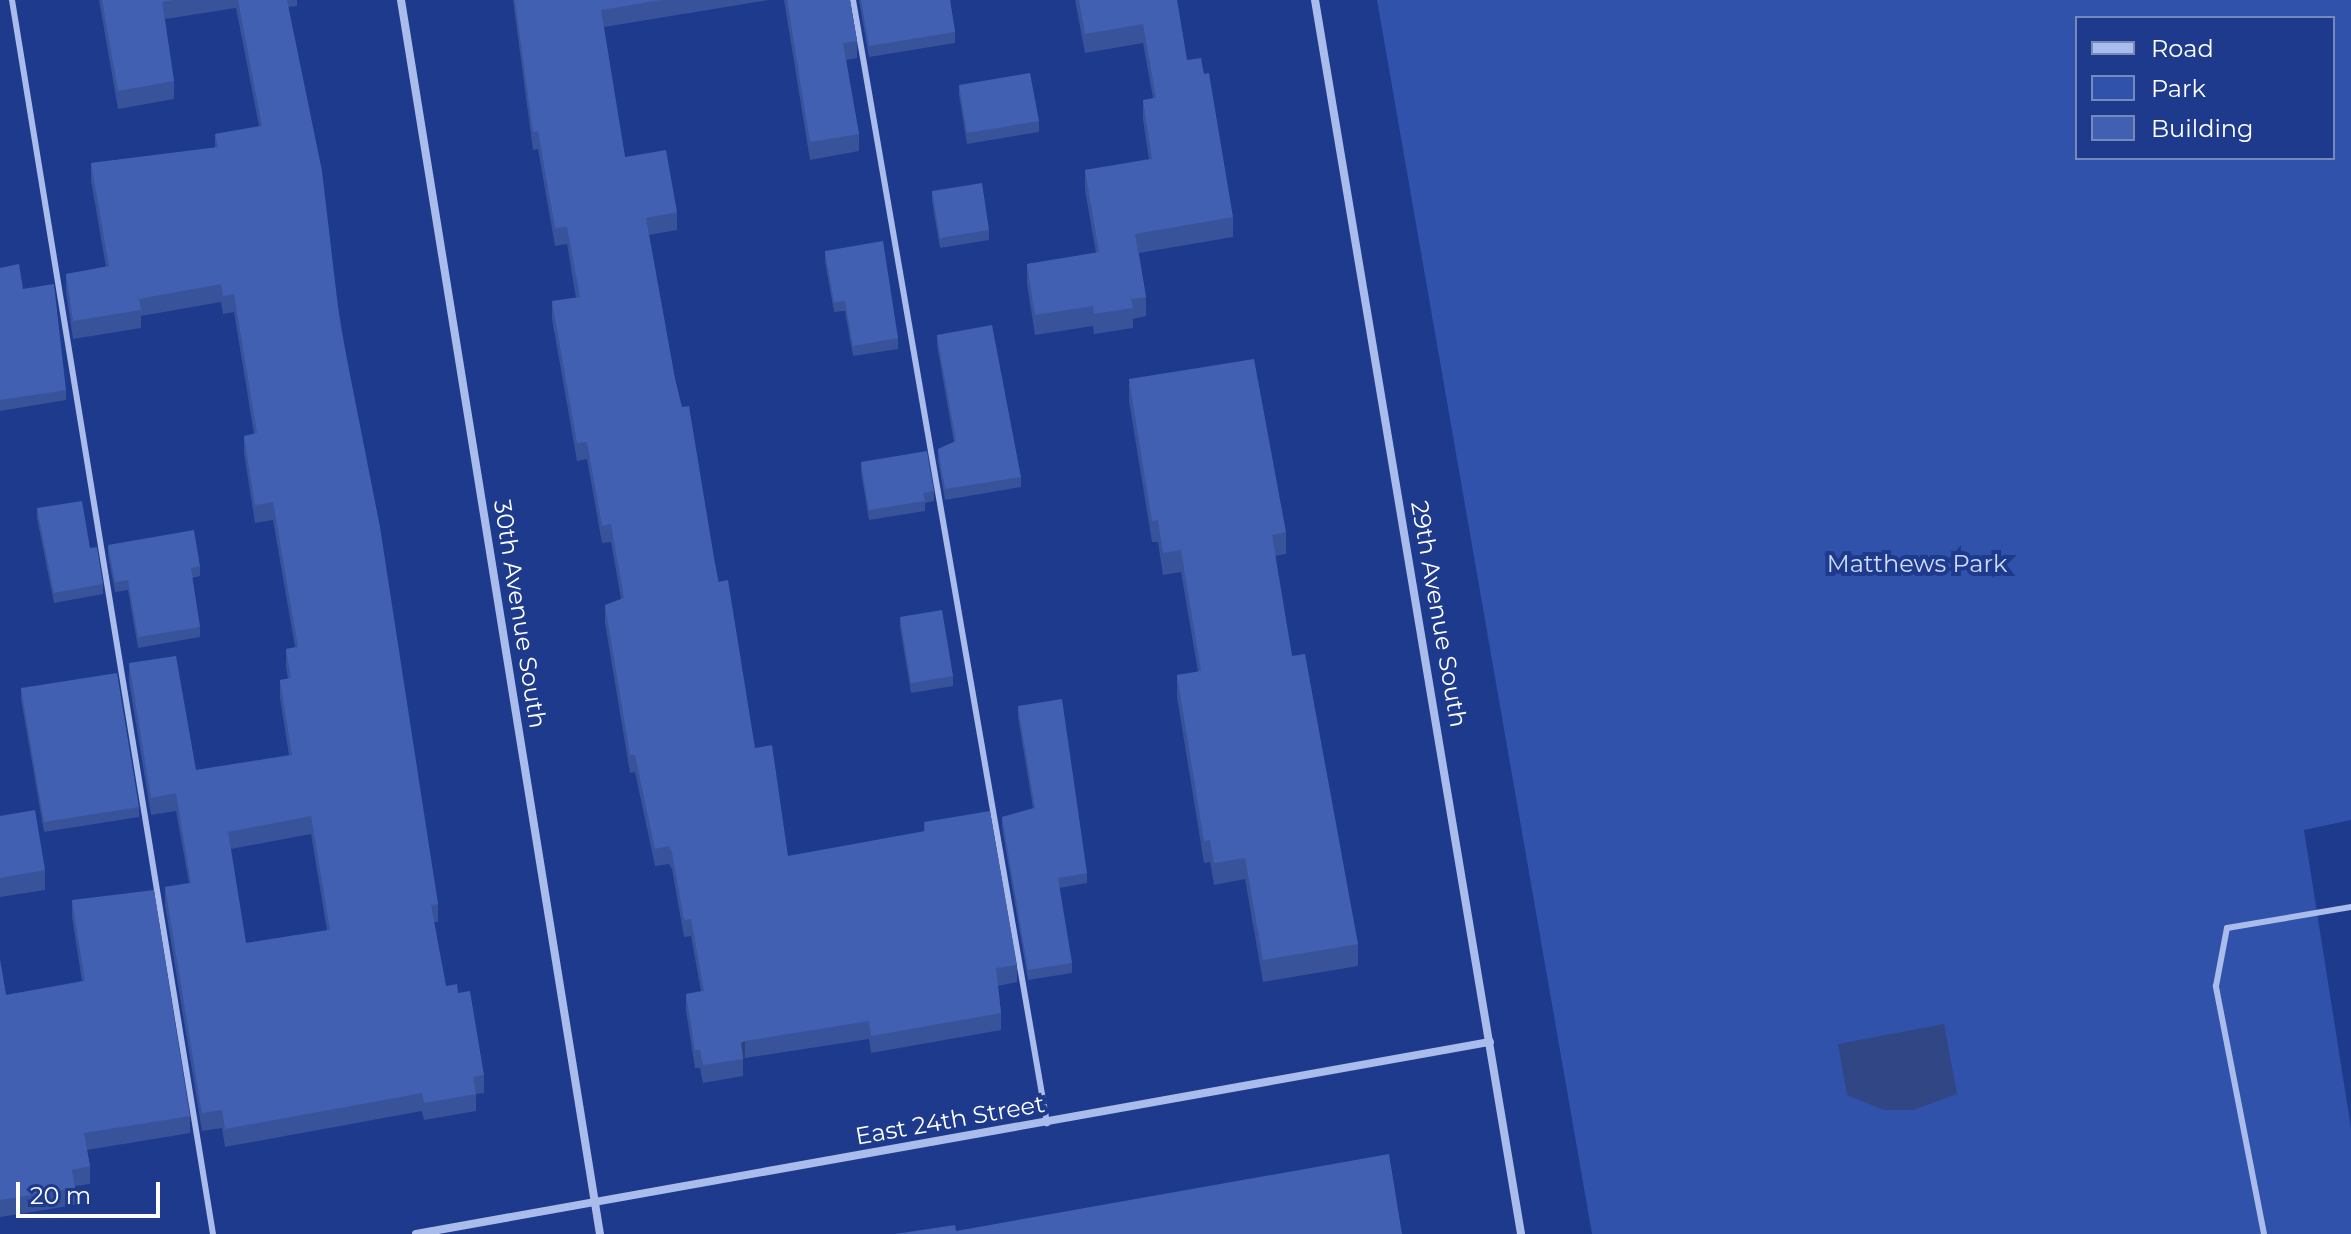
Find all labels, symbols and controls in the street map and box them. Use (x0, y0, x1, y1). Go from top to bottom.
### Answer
legend (2075, 16, 2335, 160)
text: Road (2151, 34, 2214, 63)
text: Park (2151, 74, 2206, 103)
text: Building (2151, 114, 2254, 143)
street label: 30th Avenue South (488, 498, 552, 730)
street label: 29th Avenue South (1405, 498, 1473, 730)
park label: Matthews Park (1827, 550, 2007, 578)
street label: East 24th Street (853, 1089, 1047, 1151)
scale bar (20, 1166, 164, 1216)
text: 20 m (30, 1181, 91, 1210)

